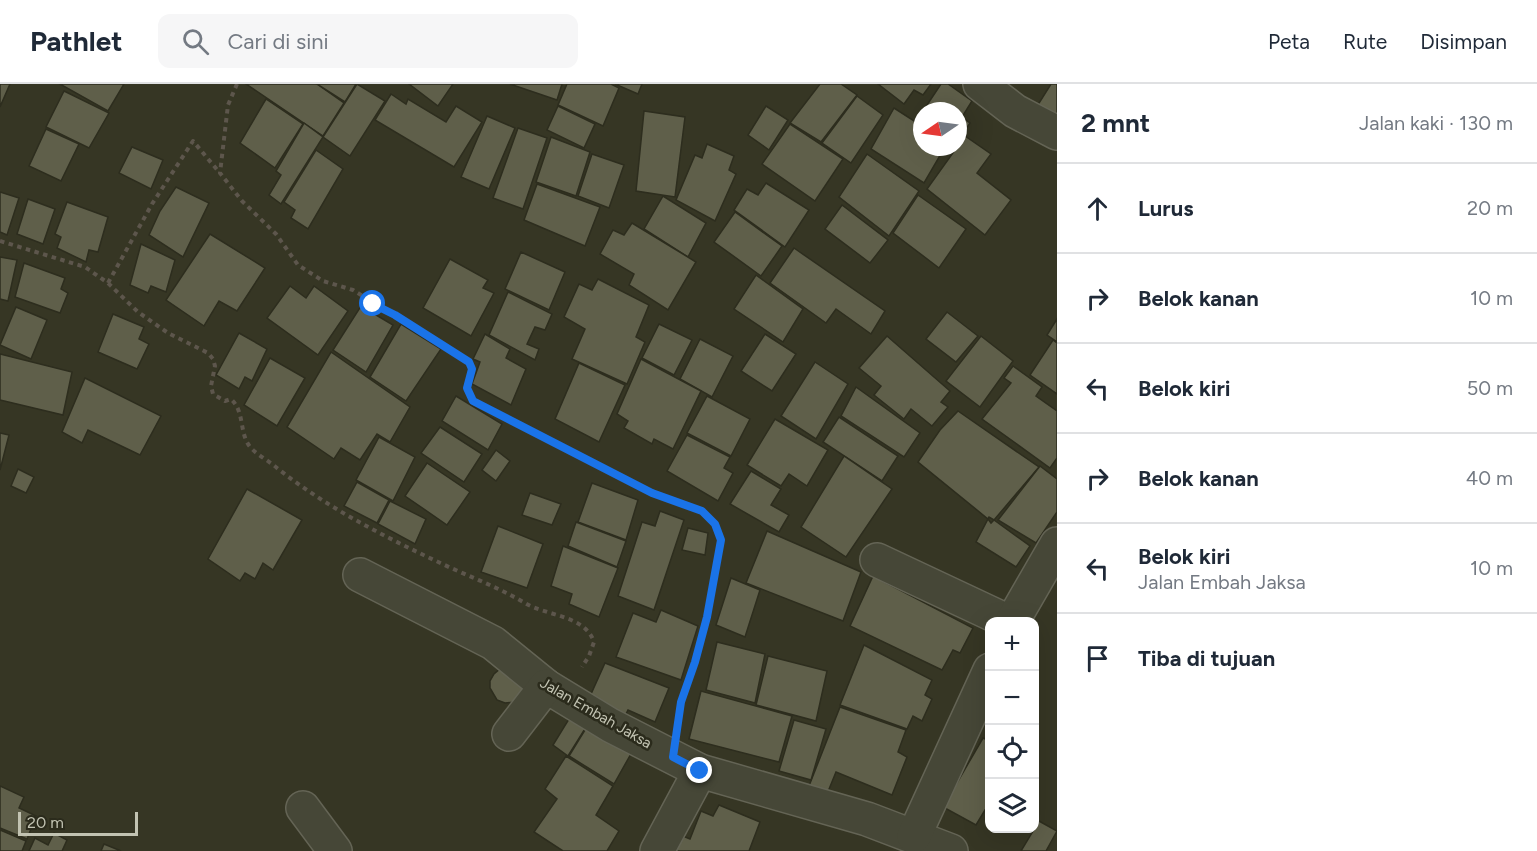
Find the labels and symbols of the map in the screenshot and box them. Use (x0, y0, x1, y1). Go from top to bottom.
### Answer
north arrow (913, 102, 967, 156)
route start (359, 290, 385, 316)
street label: Jalan Embah Jaksa (537, 674, 655, 752)
route end (686, 757, 712, 783)
scale bar (18, 809, 138, 836)

